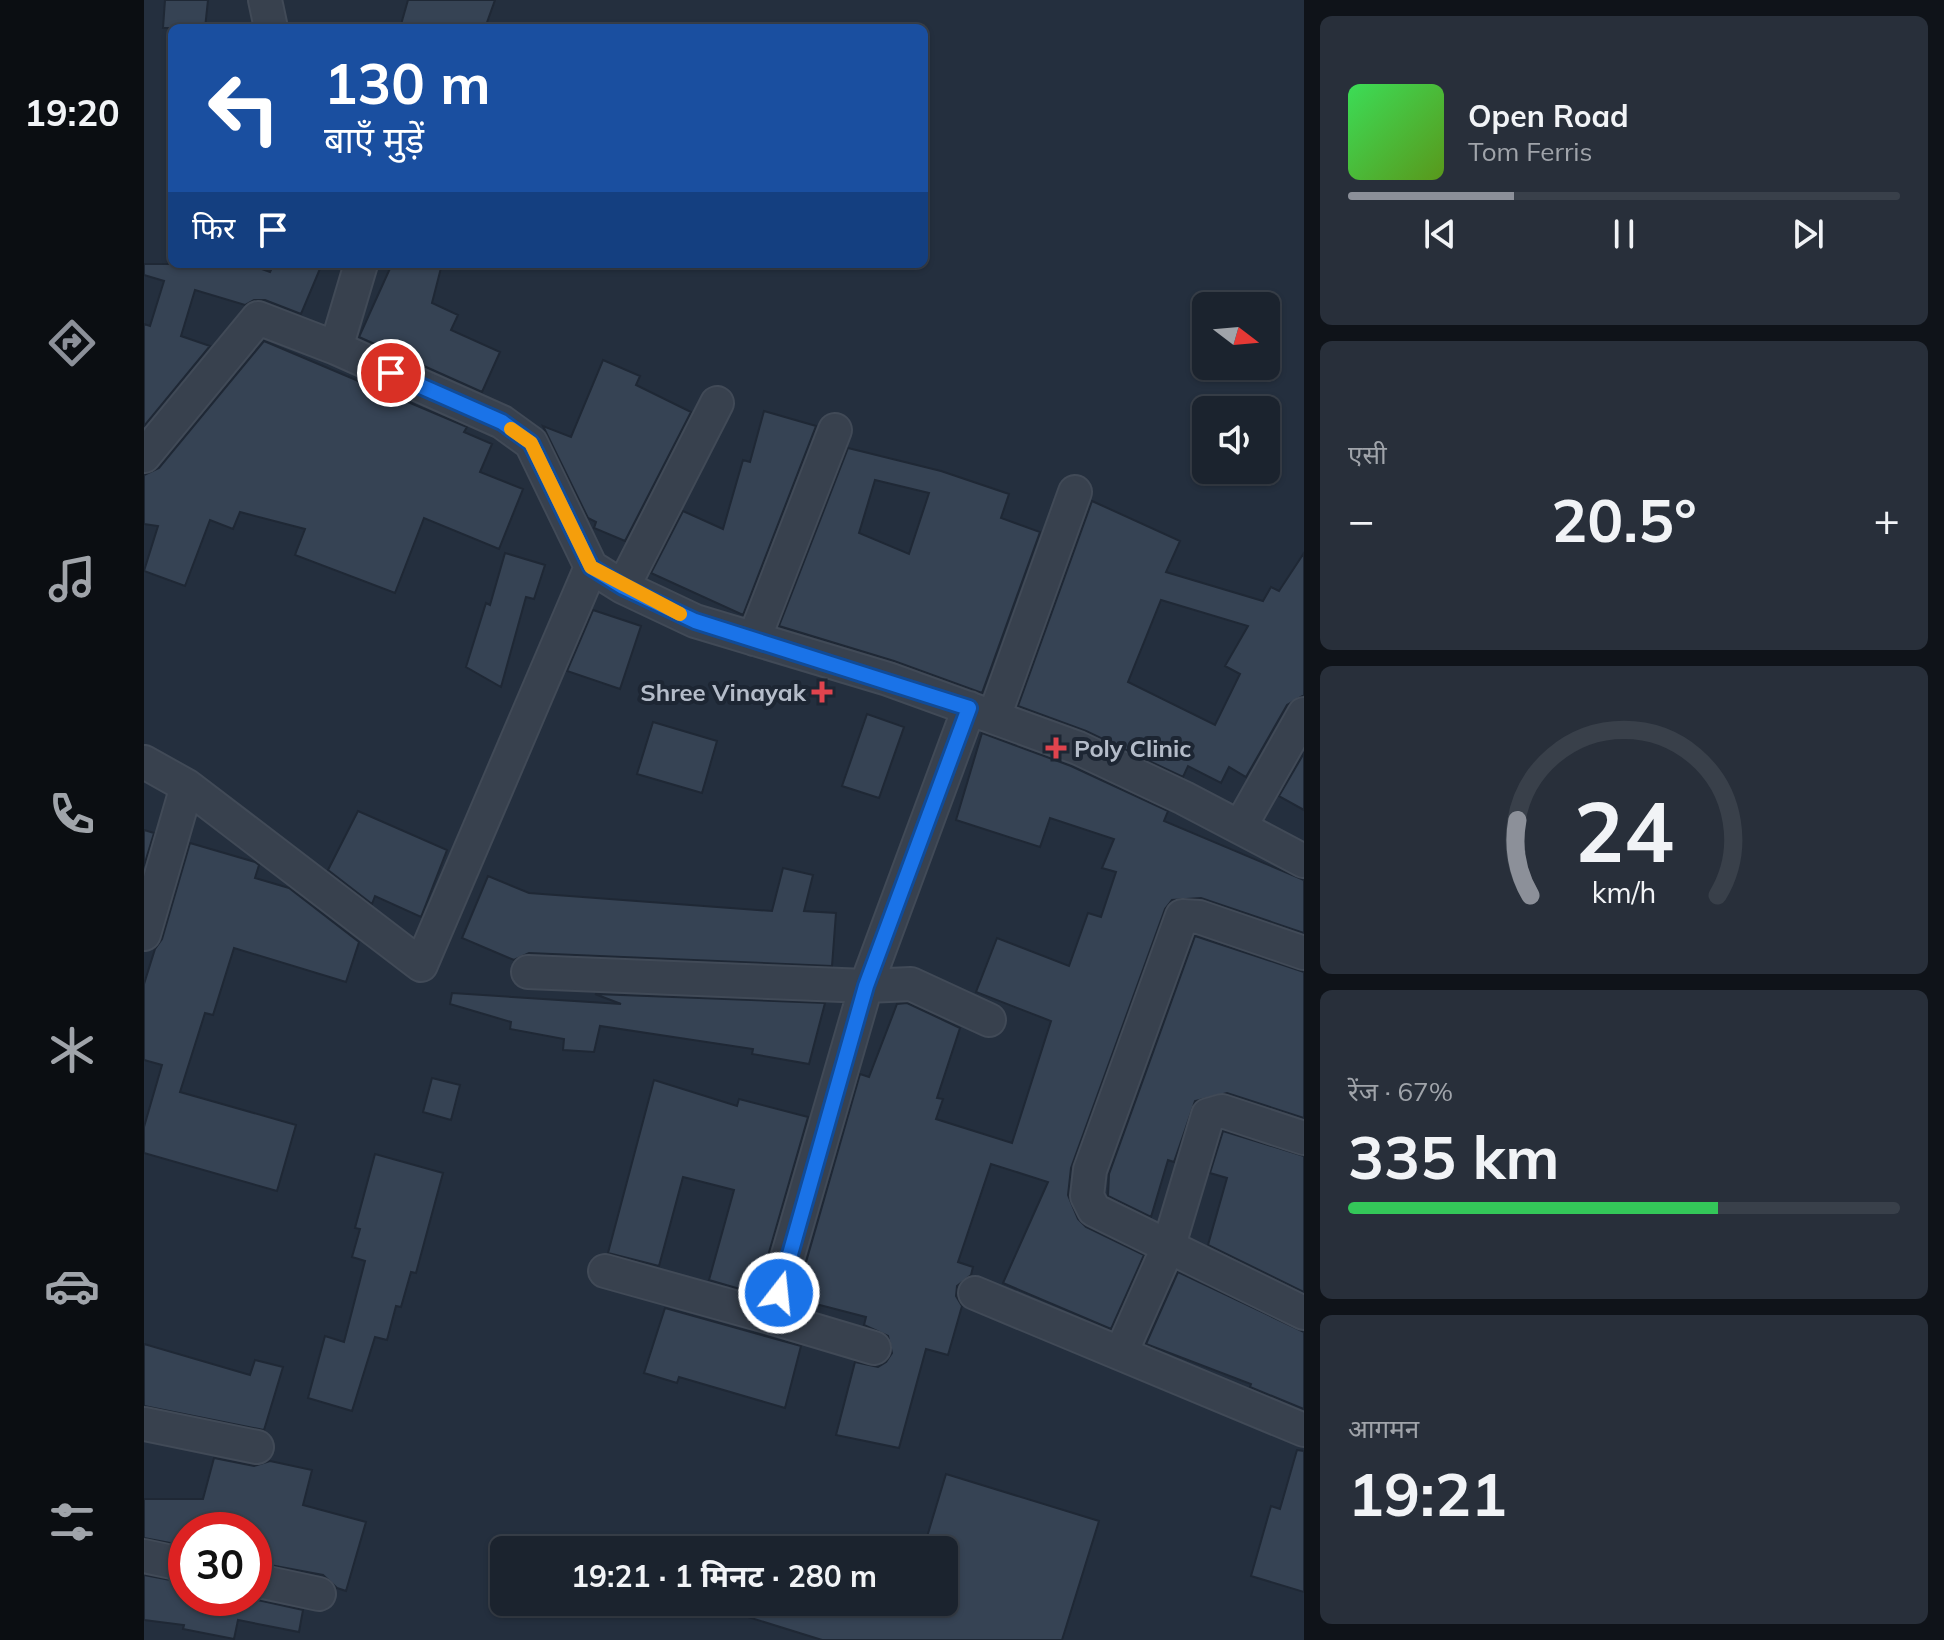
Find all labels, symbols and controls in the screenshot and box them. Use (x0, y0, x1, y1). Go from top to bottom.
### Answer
text: 130 m (324, 48, 491, 118)
icon: left (192, 56, 296, 160)
text: 19:20 (24, 90, 120, 135)
text: Open Road (1468, 97, 1629, 135)
text: बाएँ मुड़ें (324, 117, 424, 162)
text: Tom Ferris (1468, 135, 1592, 168)
icon: arrive (251, 208, 295, 252)
text: फिर (192, 209, 235, 247)
icon: previous (1418, 212, 1462, 256)
icon: pause (1602, 212, 1646, 256)
icon: next (1786, 212, 1830, 256)
north arrow (1192, 292, 1280, 380)
map controls (1192, 292, 1280, 484)
icon: directions (44, 315, 100, 371)
pin (357, 339, 425, 407)
icon: arrive (369, 351, 413, 395)
button: sound (1192, 396, 1280, 484)
text: एसी (1348, 438, 1387, 471)
text: 20.5° (1551, 482, 1697, 557)
text: − (1348, 492, 1374, 547)
text: + (1874, 492, 1900, 547)
icon: music (44, 551, 100, 607)
place label: Shree Vinayak (640, 677, 807, 707)
marker: Shree Vinayak (813, 683, 831, 701)
place label: Poly Clinic (1074, 733, 1191, 763)
marker: Poly Clinic (1045, 737, 1067, 759)
text: 24 (1574, 778, 1674, 883)
icon: phone (44, 786, 100, 842)
text: km/h (1592, 874, 1656, 910)
icon: climate (44, 1022, 100, 1078)
text: रेंज · 67% (1348, 1075, 1453, 1108)
text: 335 km (1348, 1119, 1560, 1194)
position arrow (737, 1251, 821, 1335)
icon: car (44, 1258, 100, 1314)
text: आगमन (1348, 1412, 1419, 1445)
text: 19:21 (1348, 1456, 1507, 1531)
icon: filters (44, 1494, 100, 1550)
speed limit sign: 30 (168, 1512, 272, 1616)
text: 19:21 · 1 मिनट · 280 m (571, 1557, 877, 1595)

